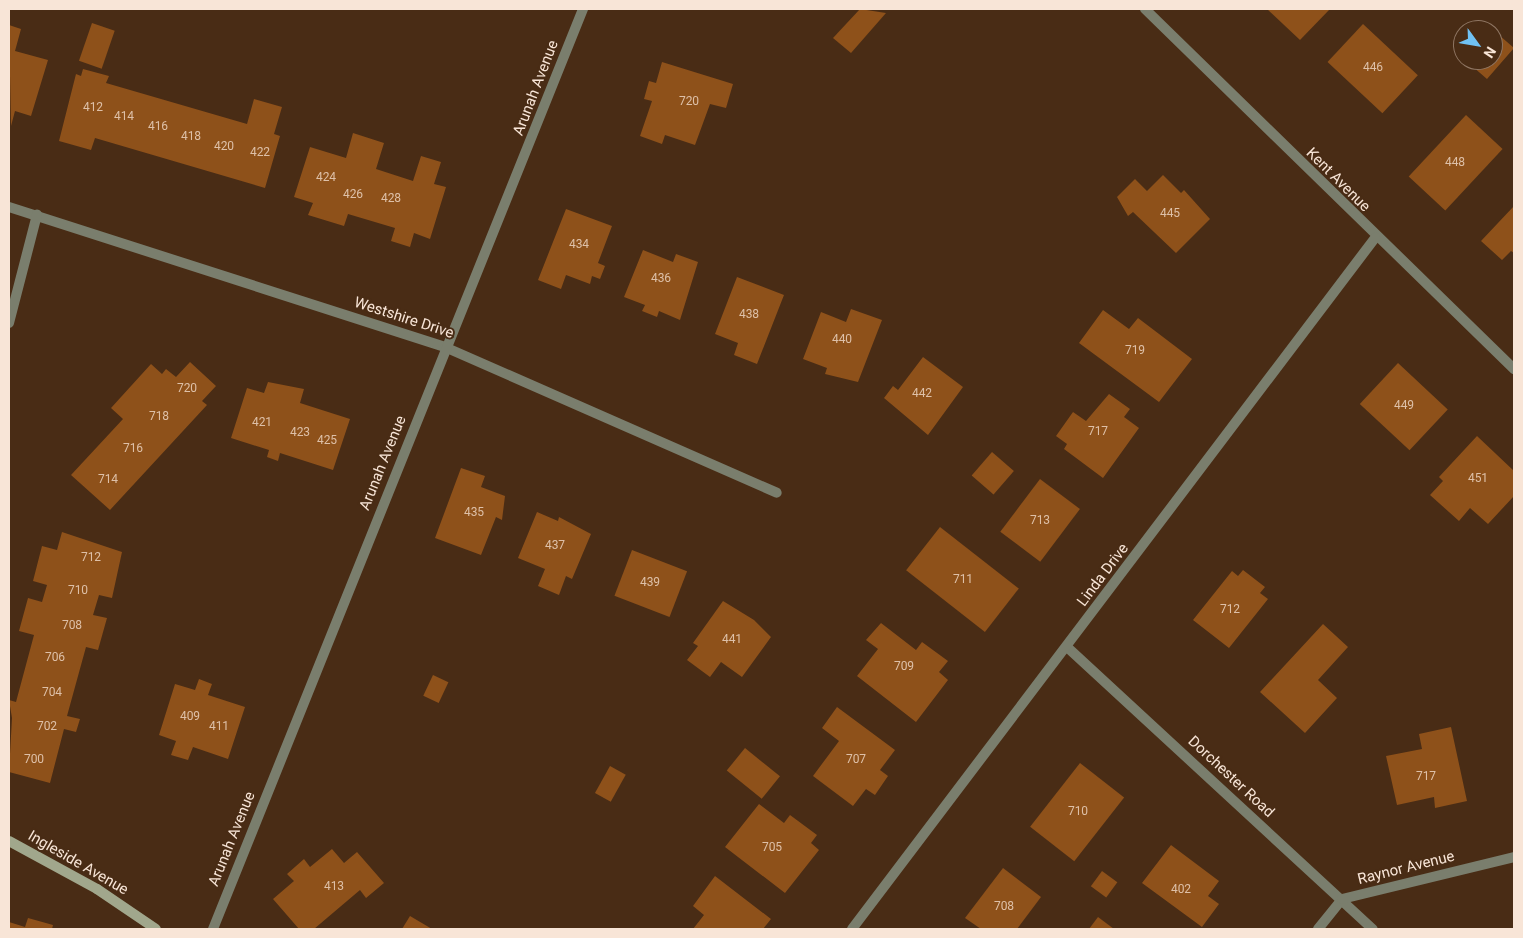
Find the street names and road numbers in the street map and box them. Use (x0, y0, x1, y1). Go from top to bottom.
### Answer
street label: Arunah Avenue (510, 38, 562, 138)
street label: Kent Avenue (1302, 144, 1374, 216)
street label: Westshire Drive (352, 293, 456, 343)
street label: Arunah Avenue (356, 413, 410, 513)
street label: Linda Drive (1074, 540, 1132, 610)
street label: Dorchester Road (1184, 732, 1278, 822)
street label: Arunah Avenue (205, 789, 259, 889)
street label: Ingleside Avenue (25, 827, 131, 899)
street label: Raynor Avenue (1356, 847, 1456, 889)

